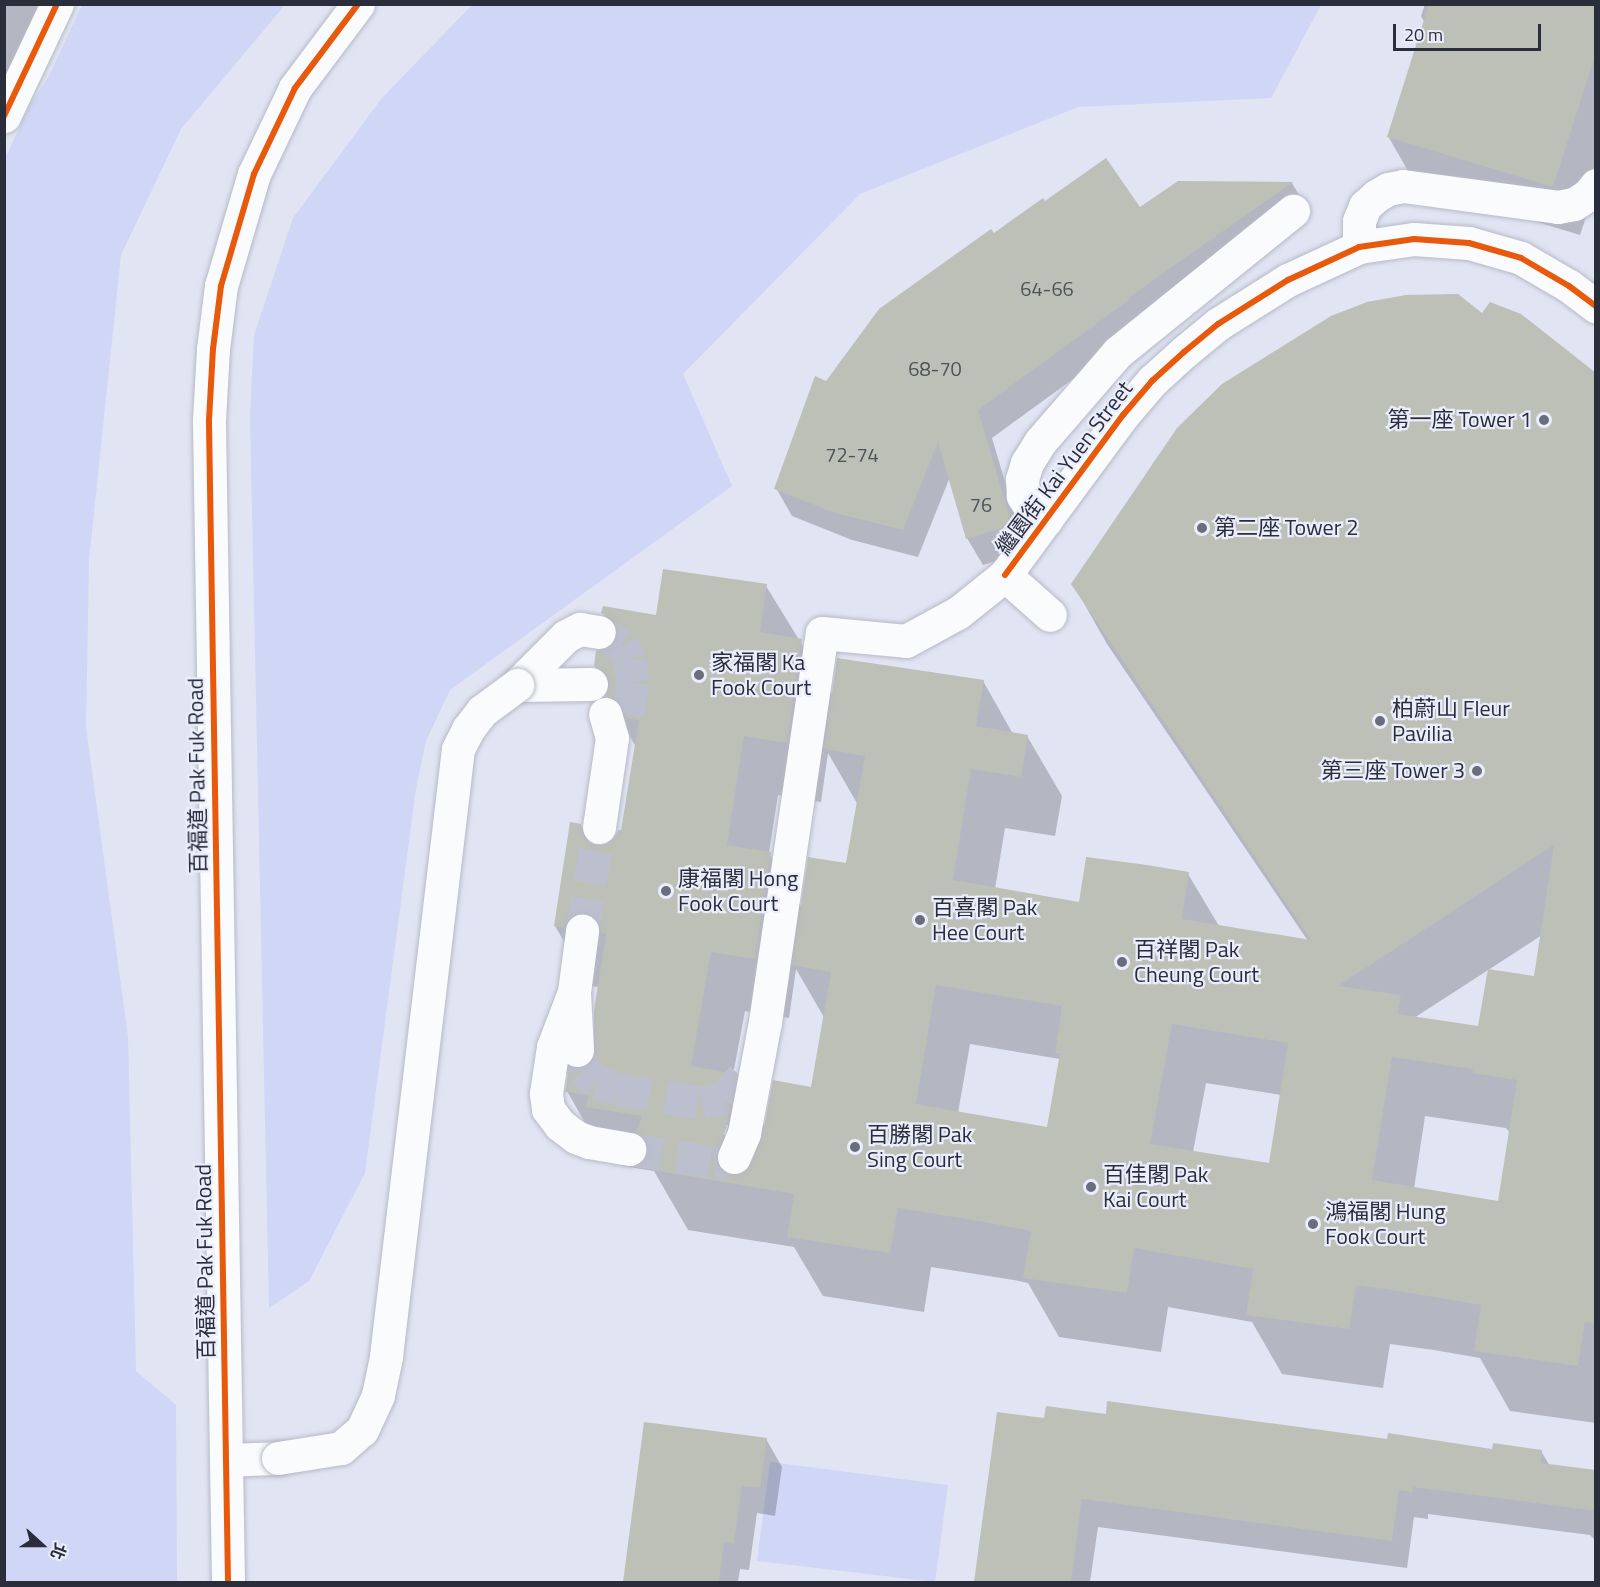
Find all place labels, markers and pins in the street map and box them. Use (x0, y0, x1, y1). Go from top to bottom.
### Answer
place label: 第一座 Tower 1 (1388, 407, 1532, 433)
marker: 第一座 Tower 1 (1537, 413, 1551, 427)
place label: 第二座 Tower 2 (1214, 515, 1358, 541)
marker: 第二座 Tower 2 (1195, 521, 1209, 535)
place label: 家福閣 Ka Fook Court (711, 649, 811, 700)
marker: 家福閣 Ka Fook Court (692, 668, 706, 682)
place label: 柏蔚山 Fleur Pavilia (1392, 695, 1510, 746)
marker: 柏蔚山 Fleur Pavilia (1373, 714, 1387, 728)
place label: 第三座 Tower 3 (1321, 758, 1465, 784)
marker: 第三座 Tower 3 (1470, 764, 1484, 778)
place label: 康福閣 Hong Fook Court (678, 865, 798, 916)
marker: 康福閣 Hong Fook Court (659, 884, 673, 898)
place label: 百喜閣 Pak Hee Court (932, 894, 1037, 945)
marker: 百喜閣 Pak Hee Court (913, 913, 927, 927)
place label: 百祥閣 Pak Cheung Court (1134, 936, 1259, 987)
marker: 百祥閣 Pak Cheung Court (1115, 955, 1129, 969)
place label: 百勝閣 Pak Sing Court (867, 1121, 972, 1172)
marker: 百勝閣 Pak Sing Court (848, 1140, 862, 1154)
place label: 百佳閣 Pak Kai Court (1103, 1161, 1208, 1212)
marker: 百佳閣 Pak Kai Court (1084, 1180, 1098, 1194)
place label: 鴻福閣 Hung Fook Court (1325, 1198, 1445, 1250)
marker: 鴻福閣 Hung Fook Court (1306, 1217, 1320, 1231)

